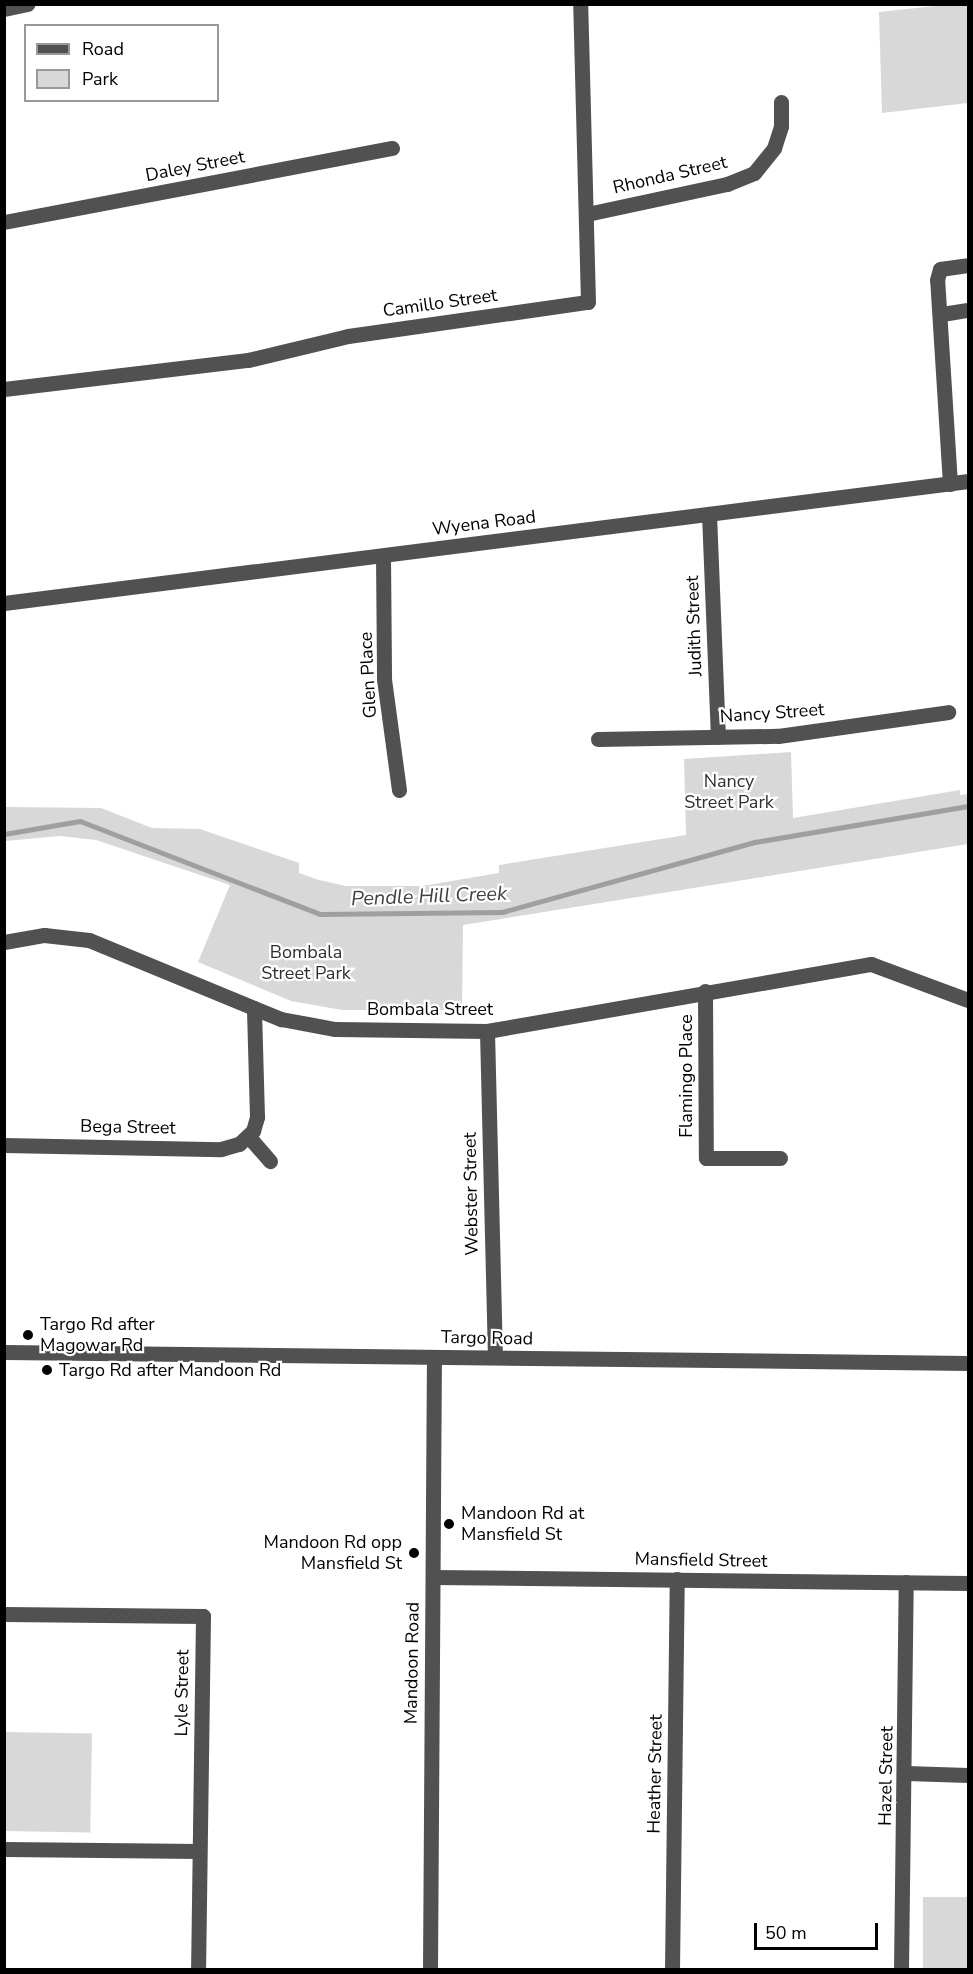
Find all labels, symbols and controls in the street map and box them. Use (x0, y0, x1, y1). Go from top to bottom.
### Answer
legend (24, 24, 219, 102)
text: Road (82, 37, 124, 61)
text: Park (82, 67, 118, 91)
street label: Daley Street (144, 146, 246, 186)
street label: Rhonda Street (611, 151, 729, 199)
street label: Camillo Street (381, 284, 499, 322)
street label: Wyena Road (431, 506, 537, 540)
street label: Judith Street (681, 575, 707, 677)
street label: Glen Place (355, 631, 381, 719)
street label: Nancy Street (719, 699, 825, 727)
park label: Nancy Street Park (684, 771, 774, 814)
water label: Pendle Hill Creek (351, 881, 507, 911)
park label: Bombala Street Park (261, 942, 351, 984)
street label: Bombala Street (367, 998, 493, 1020)
street label: Flamingo Place (675, 1014, 697, 1138)
street label: Bega Street (80, 1115, 176, 1139)
street label: Webster Street (459, 1132, 483, 1256)
place label: Targo Rd after Magowar Rd (40, 1314, 155, 1356)
street label: Targo Road (441, 1326, 533, 1350)
marker: Targo Rd after Magowar Rd (21, 1328, 35, 1342)
place label: Targo Rd after Mandoon Rd (59, 1359, 281, 1381)
marker: Targo Rd after Mandoon Rd (40, 1363, 54, 1377)
place label: Mandoon Rd at Mansfield St (461, 1503, 584, 1546)
marker: Mandoon Rd at Mansfield St (442, 1517, 456, 1531)
place label: Mandoon Rd opp Mansfield St (264, 1532, 402, 1574)
marker: Mandoon Rd opp Mansfield St (407, 1546, 421, 1560)
street label: Mansfield Street (634, 1548, 768, 1572)
street label: Mandoon Road (400, 1602, 424, 1724)
street label: Lyle Street (170, 1649, 194, 1737)
street label: Heather Street (643, 1714, 667, 1834)
street label: Hazel Street (874, 1726, 898, 1826)
scale bar (757, 1911, 882, 1949)
text: 50 m (765, 1921, 807, 1945)

